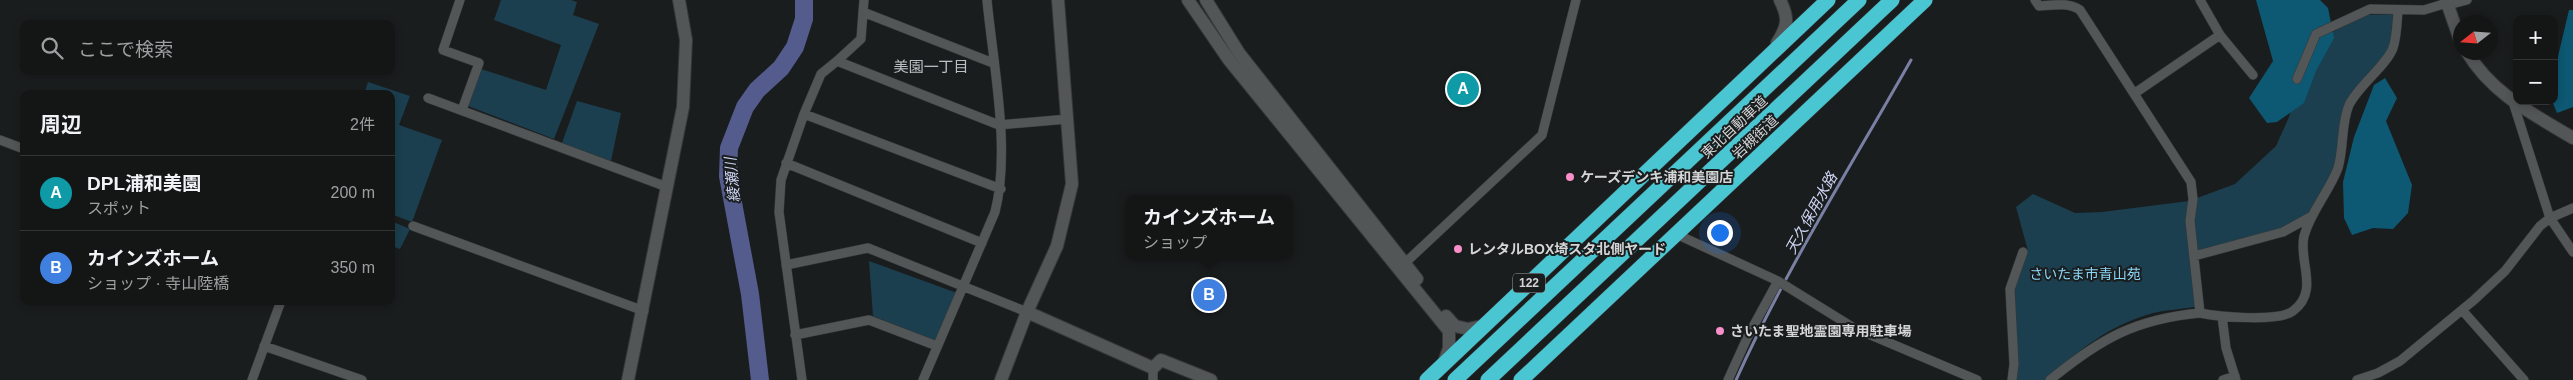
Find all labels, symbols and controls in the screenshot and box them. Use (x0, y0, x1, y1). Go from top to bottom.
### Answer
north arrow (2453, 15, 2498, 60)
map controls (2513, 15, 2558, 105)
button: + (2513, 15, 2558, 60)
search box (20, 20, 395, 75)
icon: search (38, 34, 66, 62)
text: ここで検索 (78, 39, 173, 60)
district label: 美園一丁目 (893, 58, 969, 75)
button: − (2513, 60, 2558, 105)
pin: A (1447, 70, 1479, 108)
street label: 東北自動車道 (1698, 93, 1770, 161)
street label: 岩槻街道 (1729, 112, 1781, 162)
text: 周辺 (40, 113, 82, 136)
text: 2件 (350, 116, 375, 133)
water label: 綾瀬川 (721, 155, 742, 203)
water label: 天久保用水路 (1782, 168, 1841, 256)
place label: ケーズデンキ浦和美園店 (1580, 169, 1733, 185)
marker: ケーズデンキ浦和美園店 (1564, 171, 1576, 183)
text: DPL浦和美園 (87, 173, 201, 194)
text: A (50, 184, 62, 201)
text: 200 m (331, 184, 375, 201)
popup (1125, 195, 1293, 260)
text: スポット (87, 200, 151, 217)
text: カインズホーム (1143, 207, 1275, 228)
your location (1707, 220, 1733, 246)
text: ショップ (1143, 234, 1207, 251)
place label: レンタルBOX埼スタ北側ヤード (1468, 241, 1666, 257)
marker: レンタルBOX埼スタ北側ヤード (1452, 243, 1464, 255)
text: カインズホーム (87, 248, 219, 269)
text: B (50, 259, 62, 276)
text: 350 m (331, 259, 375, 276)
park label: さいたま市青山苑 (2029, 266, 2141, 282)
road number: 122 (1513, 274, 1545, 292)
text: ショップ · 寺山陸橋 (87, 275, 229, 292)
pin: B (1193, 276, 1225, 314)
place label: さいたま聖地霊園専用駐車場 (1730, 323, 1912, 339)
marker: さいたま聖地霊園専用駐車場 (1714, 325, 1726, 337)

